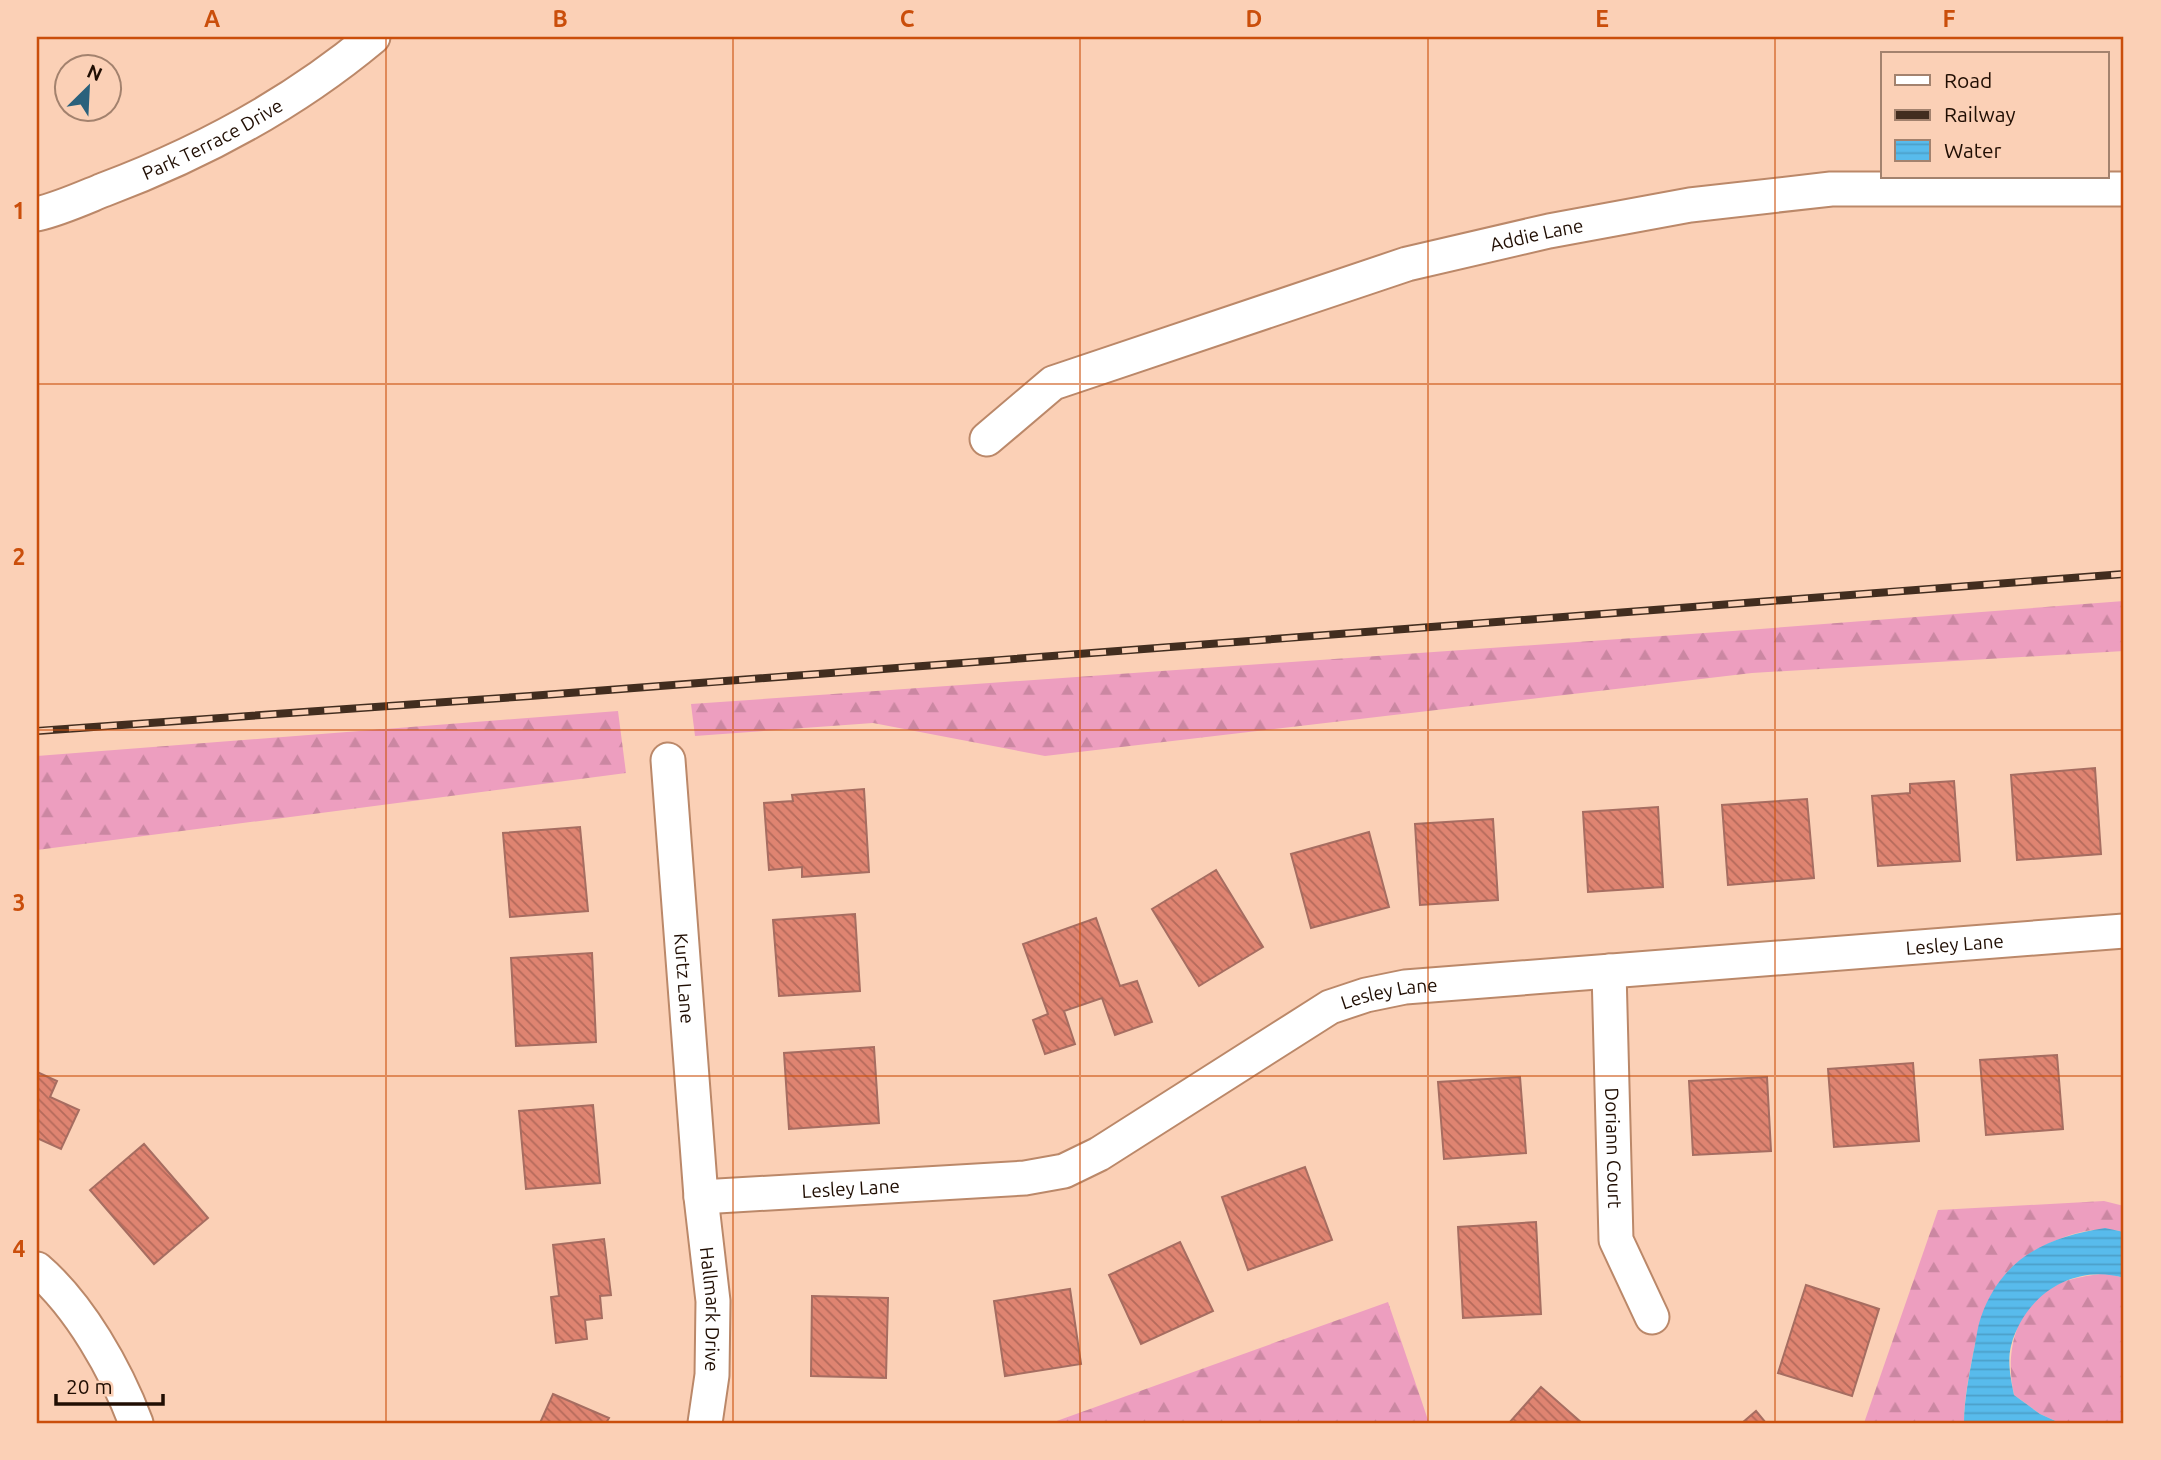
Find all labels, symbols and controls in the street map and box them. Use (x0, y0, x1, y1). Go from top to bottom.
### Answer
text: A (204, 6, 220, 31)
text: B (552, 6, 568, 31)
text: C (900, 6, 915, 31)
text: D (1246, 6, 1262, 31)
text: E (1595, 6, 1609, 31)
text: F (1943, 6, 1956, 31)
north arrow (52, 52, 122, 122)
legend (1881, 52, 2108, 178)
text: N (84, 60, 106, 85)
text: Road (1944, 68, 1992, 92)
street label: Park Terrace Drive (139, 94, 287, 184)
text: Railway (1944, 102, 2016, 126)
text: Water (1944, 138, 2002, 162)
text: 1 (13, 198, 25, 223)
street label: Addie Lane (1488, 214, 1585, 255)
text: 2 (13, 544, 25, 569)
text: 3 (13, 890, 25, 915)
street label: Lesley Lane (1905, 929, 2005, 959)
street label: Kurtz Lane (670, 932, 699, 1025)
street label: Lesley Lane (1338, 974, 1438, 1014)
street label: Doriann Court (1601, 1087, 1626, 1209)
street label: Lesley Lane (801, 1174, 900, 1202)
text: 4 (13, 1236, 26, 1261)
street label: Hallmark Drive (696, 1246, 724, 1372)
scale bar (56, 1362, 163, 1406)
text: 20 m (66, 1374, 113, 1398)

